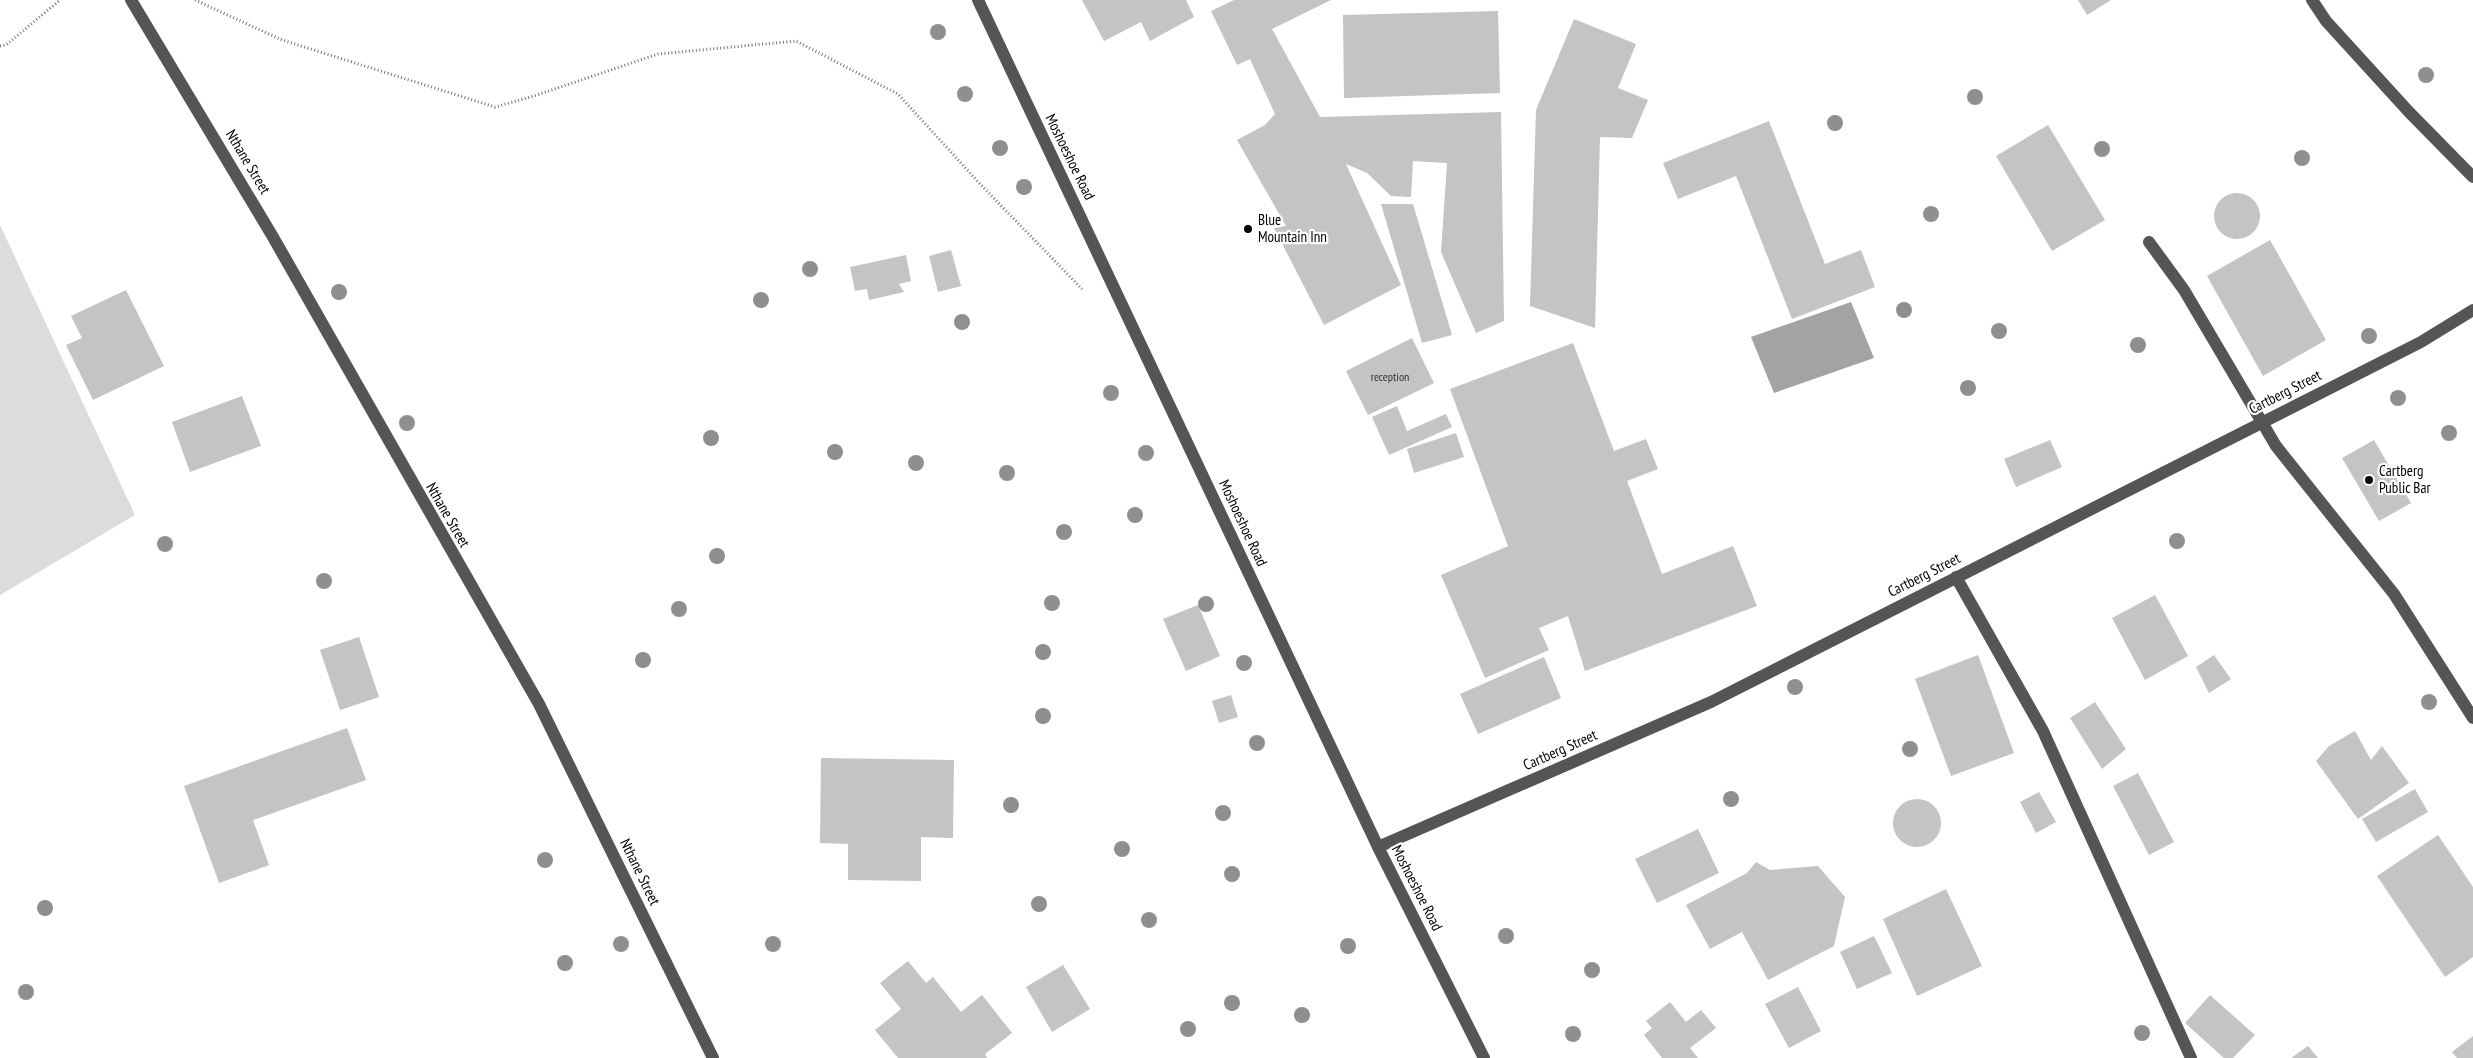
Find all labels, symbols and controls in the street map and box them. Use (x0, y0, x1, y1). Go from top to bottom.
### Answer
street label: Moshoeshoe Road (1041, 111, 1099, 203)
street label: Nthane Street (222, 126, 275, 197)
place label: Blue Mountain Inn (1258, 210, 1327, 246)
marker: Blue Mountain Inn (1242, 223, 1254, 235)
street label: Cartberg Street (2245, 365, 2324, 418)
house number: reception (1371, 369, 1409, 384)
place label: Cartberg Public Bar (2379, 461, 2431, 497)
marker: Cartberg Public Bar (2363, 474, 2375, 486)
street label: Moshoeshoe Road (1215, 476, 1272, 569)
street label: Nthane Street (422, 479, 475, 551)
street label: Cartberg Street (1884, 548, 1963, 601)
street label: Cartberg Street (1520, 725, 1600, 774)
street label: Nthane Street (616, 835, 665, 908)
street label: Moshoeshoe Road (1388, 842, 1447, 934)

